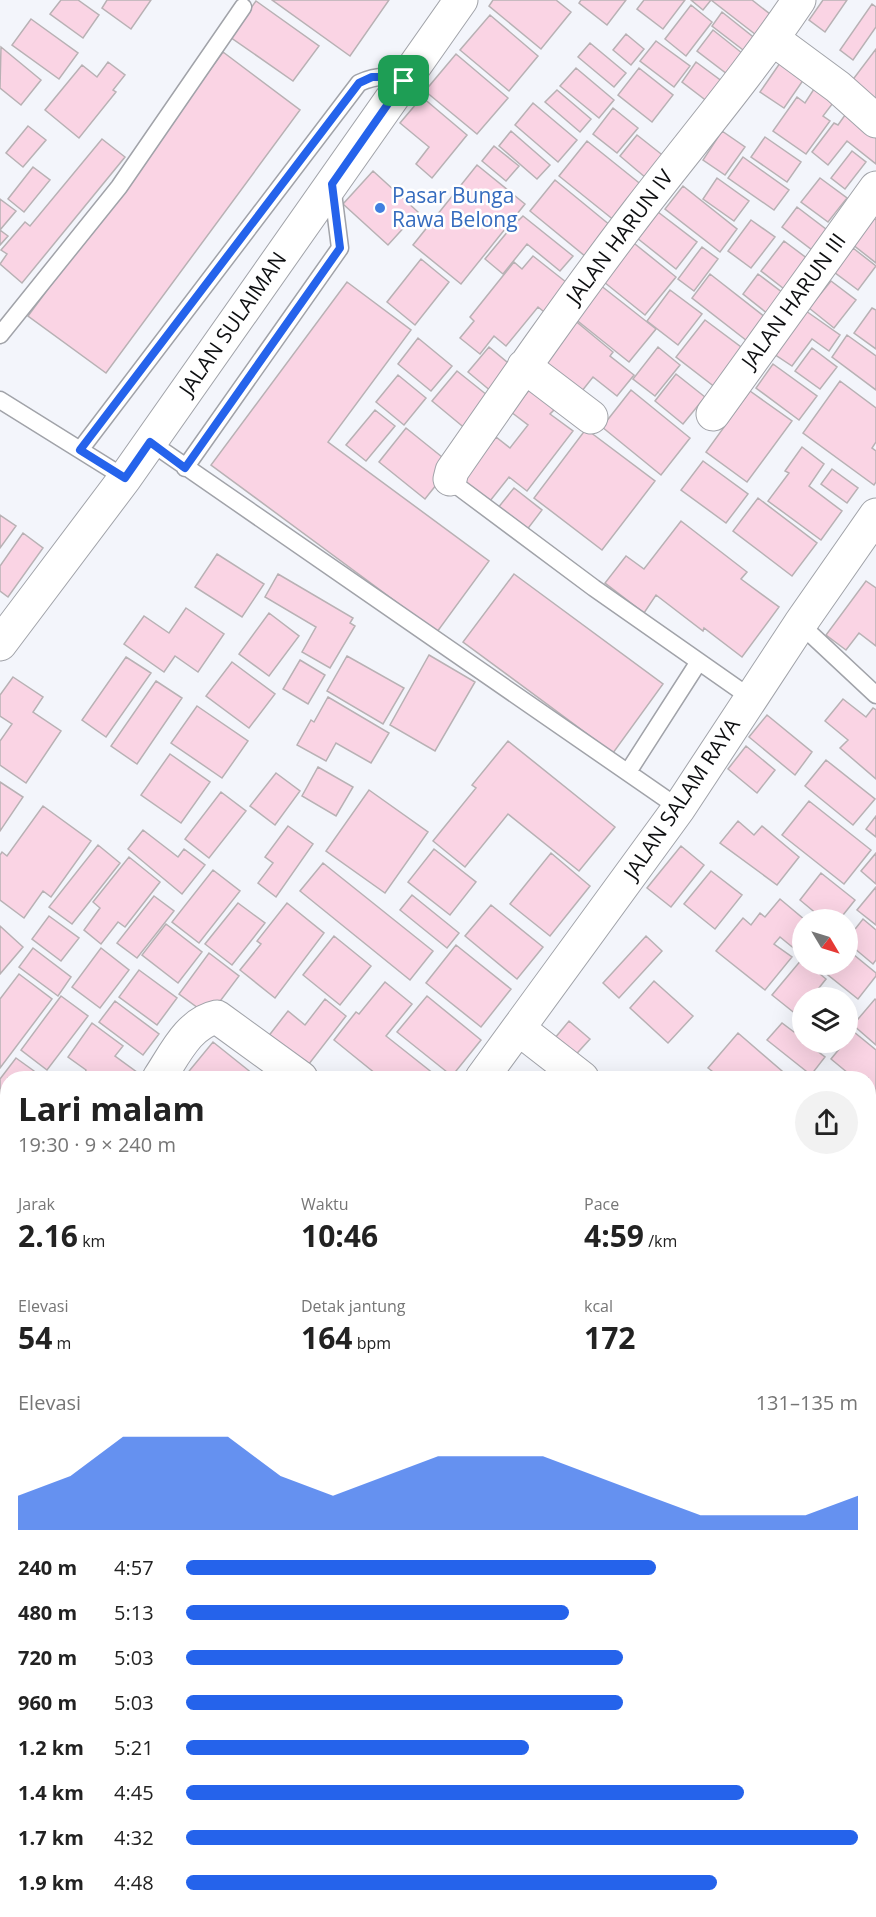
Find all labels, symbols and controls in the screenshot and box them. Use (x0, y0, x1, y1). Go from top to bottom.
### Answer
pin (378, 55, 429, 106)
icon: arrive (387, 64, 420, 97)
street label: JALAN HARUN IV (558, 163, 679, 311)
place label: Pasar Bunga Rawa Belong (392, 181, 518, 233)
marker: Pasar Bunga Rawa Belong (373, 201, 387, 215)
street label: JALAN HARUN III (734, 227, 852, 375)
street label: JALAN SULAIMAN (171, 246, 292, 402)
street label: JALAN SALAM RAYA (616, 712, 746, 886)
north arrow (792, 909, 858, 975)
map controls (792, 909, 858, 1053)
button: layers (792, 987, 858, 1053)
text: Lari malam (18, 1086, 205, 1131)
button: share (795, 1091, 858, 1154)
text: 19:30 · 9 × 240 m (18, 1131, 176, 1158)
text: Jarak (18, 1193, 55, 1215)
text: Waktu (301, 1193, 349, 1215)
text: Pace (584, 1193, 619, 1215)
text: 2.16 (18, 1215, 78, 1256)
text: 10:46 (301, 1215, 378, 1256)
text: 4:59 (584, 1215, 644, 1256)
text: km (78, 1230, 105, 1252)
text: /km (644, 1230, 677, 1252)
text: Elevasi (18, 1295, 68, 1317)
text: Detak jantung (301, 1295, 406, 1317)
text: kcal (584, 1295, 613, 1317)
text: 54 (18, 1317, 52, 1358)
text: 164 (301, 1317, 352, 1358)
text: 172 (584, 1317, 635, 1358)
text: m (52, 1332, 71, 1354)
text: bpm (352, 1332, 391, 1354)
text: Elevasi (18, 1389, 81, 1416)
text: 131–135 m (756, 1389, 858, 1416)
text: 240 m (18, 1554, 77, 1581)
text: 4:57 (114, 1554, 154, 1581)
text: 480 m (18, 1599, 77, 1626)
text: 5:13 (114, 1599, 154, 1626)
text: 720 m (18, 1644, 77, 1671)
text: 5:03 (114, 1644, 154, 1671)
text: 960 m (18, 1689, 77, 1716)
text: 5:03 (114, 1689, 154, 1716)
text: 1.2 km (18, 1734, 84, 1761)
text: 5:21 (114, 1734, 154, 1761)
text: 1.4 km (18, 1779, 84, 1806)
text: 4:45 (114, 1779, 154, 1806)
text: 1.7 km (18, 1824, 84, 1851)
text: 4:32 (114, 1824, 154, 1851)
text: 1.9 km (18, 1869, 84, 1896)
text: 4:48 (114, 1869, 154, 1896)

